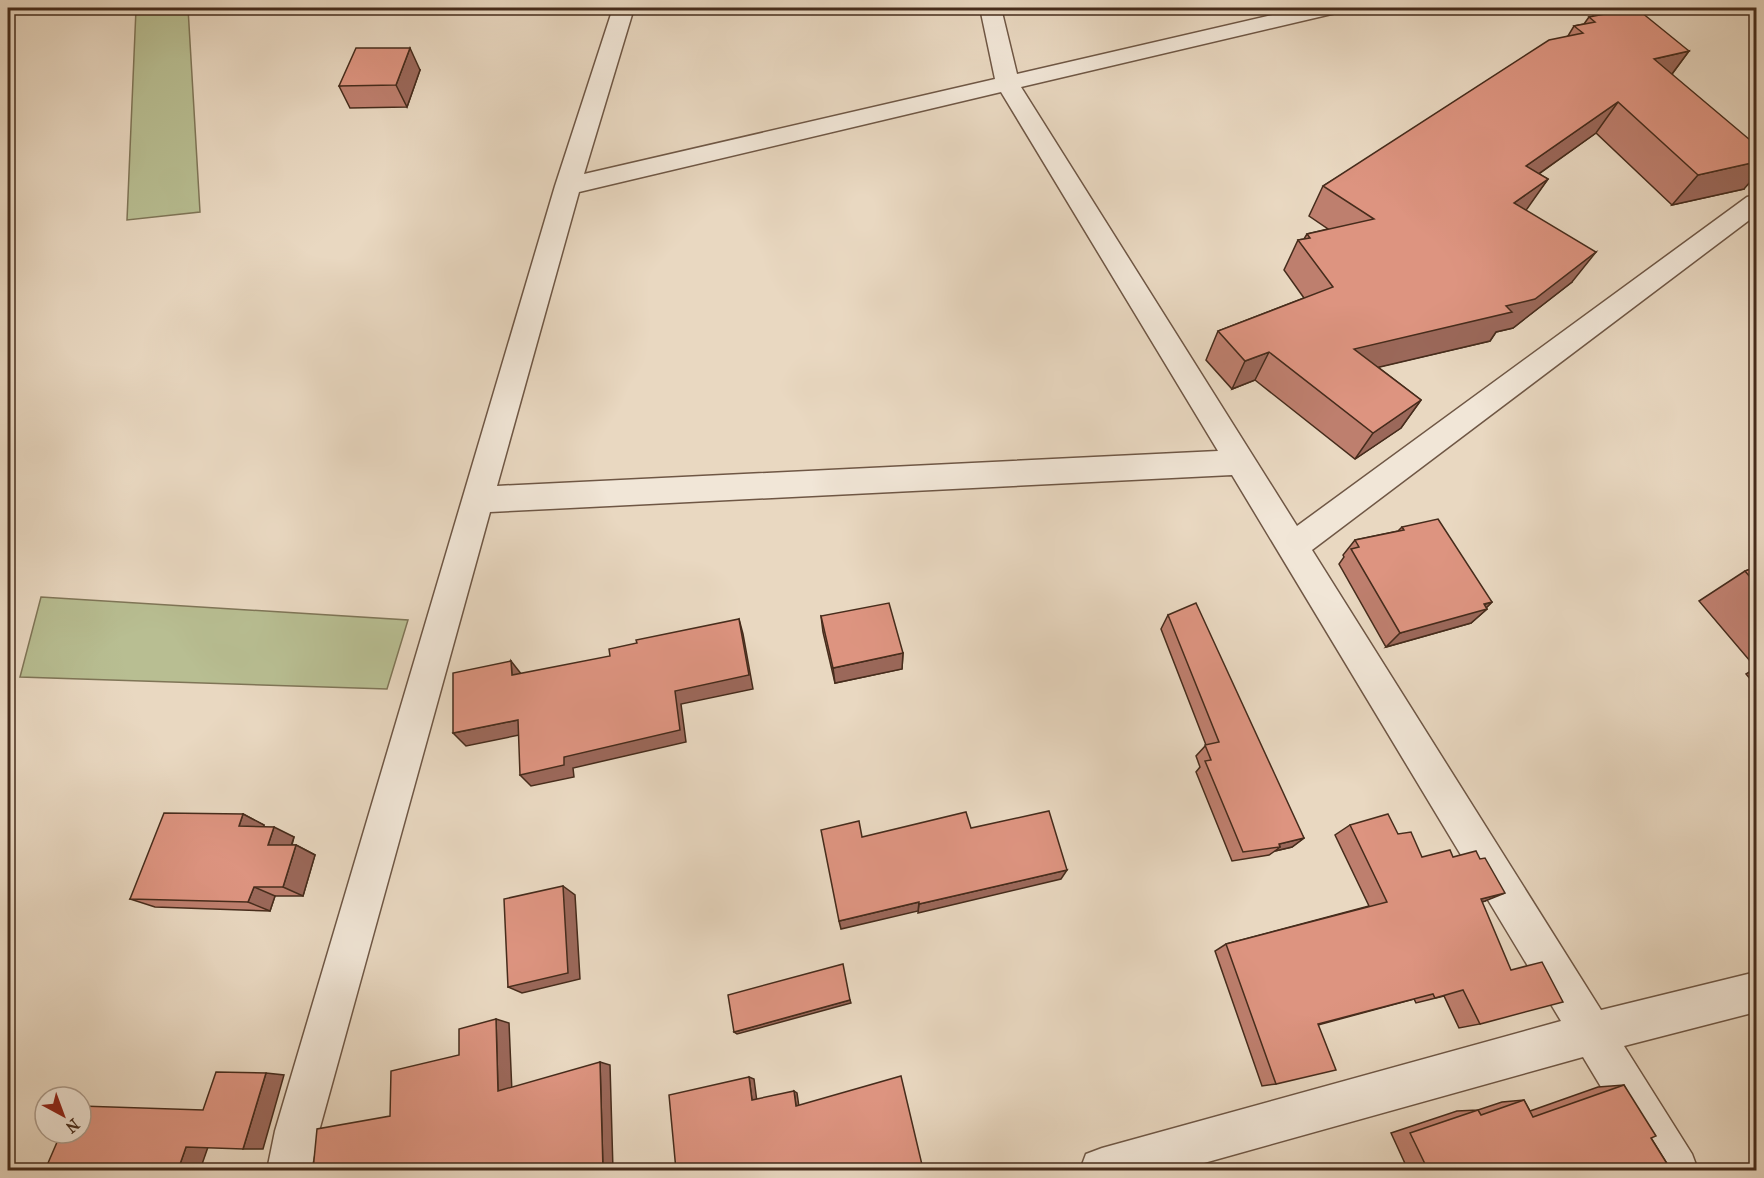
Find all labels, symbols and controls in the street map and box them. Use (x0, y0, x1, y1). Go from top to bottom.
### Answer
north arrow (33, 1085, 93, 1145)
text: N (61, 1115, 83, 1138)

